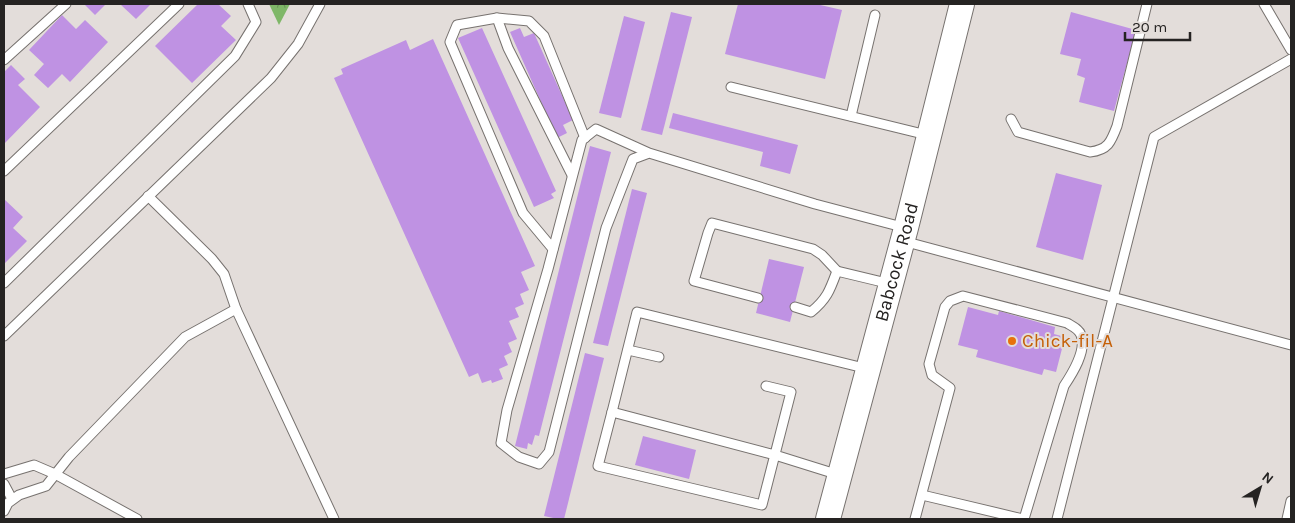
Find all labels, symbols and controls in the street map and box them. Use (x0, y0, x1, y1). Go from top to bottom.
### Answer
scale bar (1125, 10, 1190, 42)
text: 20 m (1132, 18, 1167, 36)
street label: Babcock Road (870, 200, 923, 324)
place label: Chick-fil-A (1022, 330, 1113, 352)
marker: Chick-fil-A (1006, 335, 1018, 347)
north arrow (1235, 463, 1285, 513)
text: N (1259, 468, 1277, 488)

